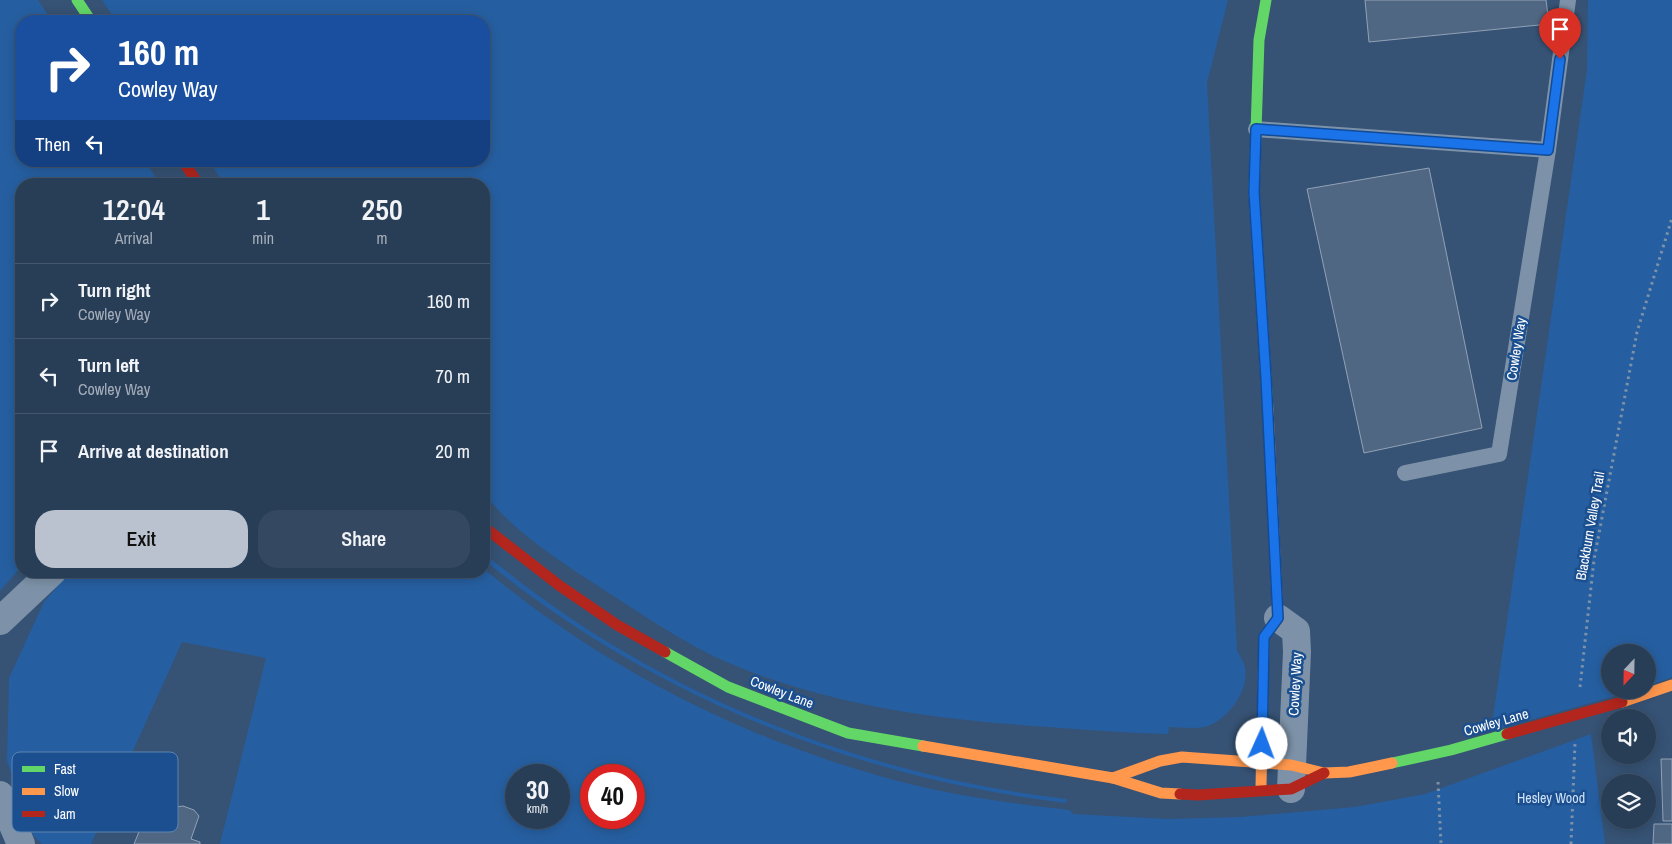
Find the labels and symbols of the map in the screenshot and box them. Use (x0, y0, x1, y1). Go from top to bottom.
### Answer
pin (1539, 8, 1581, 59)
street label: Cowley Way (1502, 316, 1530, 382)
street label: Blackburn Valley Trail (1572, 470, 1608, 582)
north arrow (1601, 644, 1656, 699)
street label: Cowley Way (1284, 652, 1306, 716)
street label: Cowley Lane (748, 672, 816, 712)
street label: Cowley Lane (1462, 704, 1530, 740)
position arrow (1235, 717, 1287, 769)
legend (12, 752, 178, 832)
text: Fast (54, 760, 76, 778)
speed limit sign: 40 (580, 764, 645, 829)
text: Slow (54, 782, 80, 800)
park label: Hesley Wood (1517, 789, 1585, 807)
text: Jam (54, 805, 76, 823)

